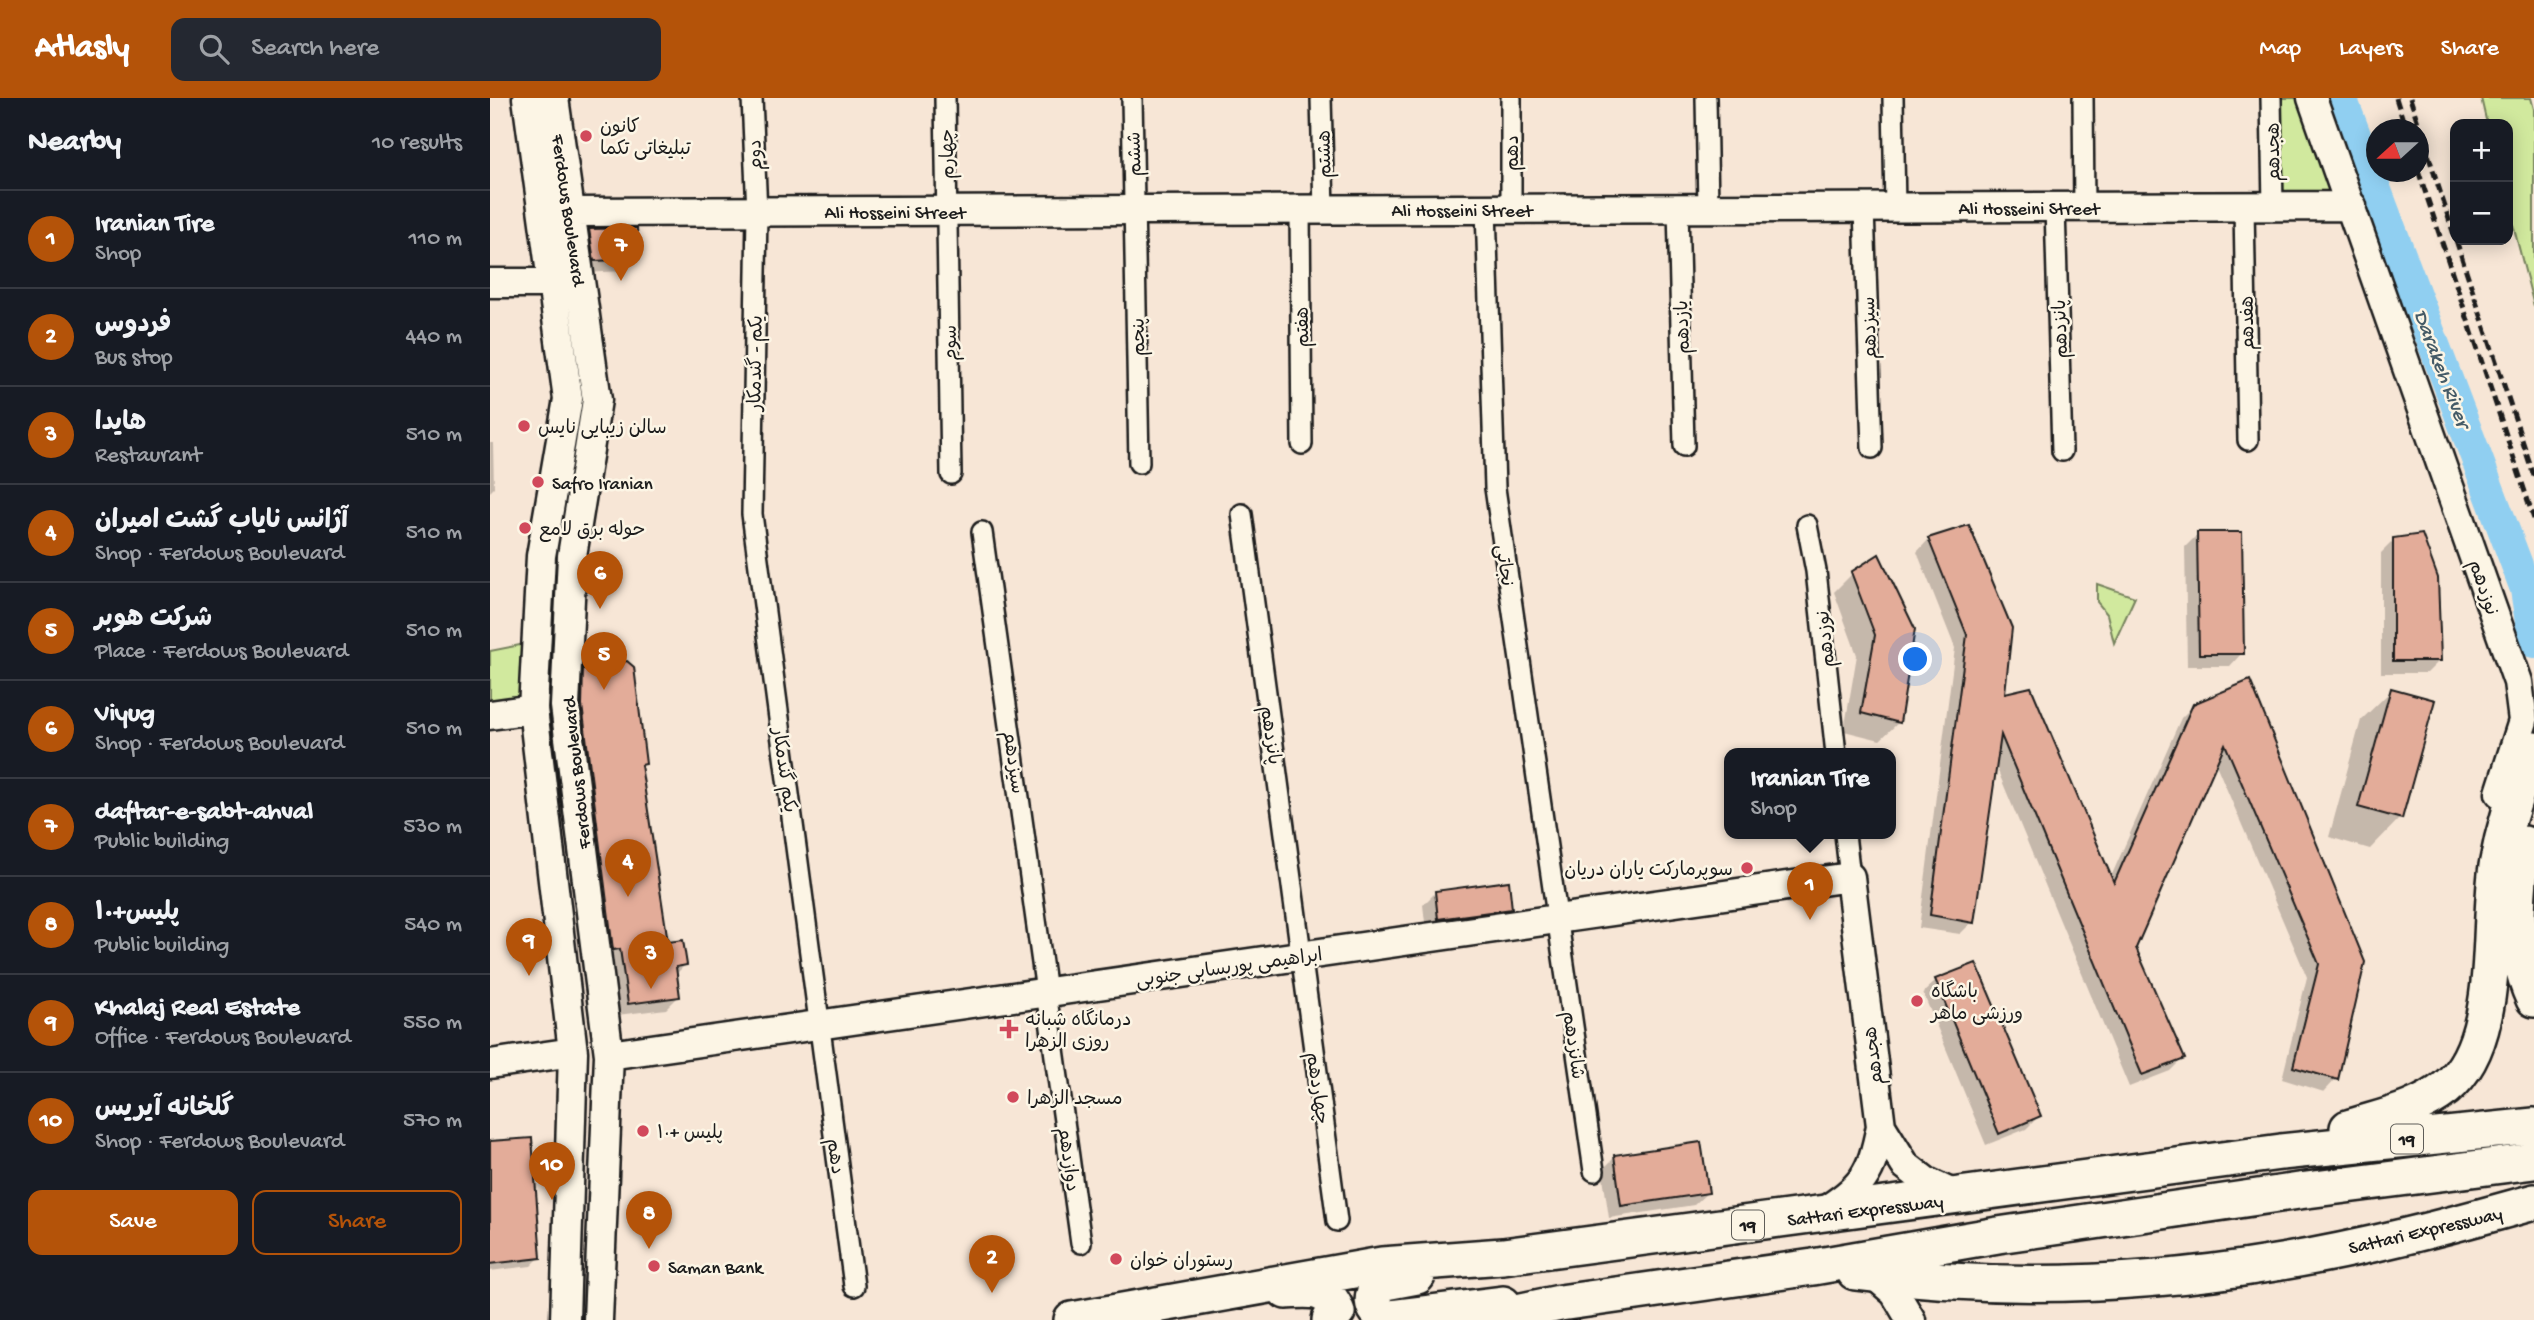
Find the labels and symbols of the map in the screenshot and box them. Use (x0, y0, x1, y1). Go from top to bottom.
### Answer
place label: کانون تبلیغاتی تکما (600, 117, 691, 162)
north arrow (2366, 119, 2429, 182)
street label: هجدهم (2263, 122, 2288, 182)
marker: کانون تبلیغاتی تکما (578, 128, 594, 144)
street label: چهارم (938, 129, 961, 179)
street label: هشتم (1315, 130, 1338, 178)
street label: ششم (1125, 131, 1148, 177)
street label: Ferdows Boulevard (544, 132, 589, 290)
street label: دهم (1503, 135, 1526, 171)
street label: دوم (745, 139, 770, 171)
street label: Ali Hosseini Street (1959, 199, 2102, 222)
street label: Ali Hosseini Street (1392, 201, 1535, 224)
street label: Ali Hosseini Street (825, 203, 968, 226)
pin: 7 (598, 223, 644, 281)
street label: هفدهم (2238, 295, 2261, 351)
street label: سیزدهم (1859, 296, 1884, 360)
street label: پانزدهم (2050, 299, 2075, 359)
street label: یازدهم (1672, 300, 1697, 354)
street label: هفتم (1293, 306, 1316, 347)
water label: Darakeh River (2406, 307, 2475, 436)
street label: یکم - گندمکار (743, 315, 770, 413)
street label: پنجم (1129, 318, 1152, 356)
street label: سوم (941, 325, 964, 361)
marker: سالن زیبایی نایس (516, 418, 532, 434)
place label: سالن زیبایی نایس (538, 418, 667, 441)
marker: Safro Iranian (530, 474, 546, 490)
place label: Safro Iranian (552, 474, 653, 497)
marker: حوله برق لامع (517, 520, 533, 536)
place label: حوله برق لامع (539, 520, 645, 543)
street label: نجاتی (1488, 543, 1517, 588)
pin: 6 (577, 551, 623, 609)
street label: نوزدهم (2462, 557, 2502, 619)
street label: نوزدهم (1813, 609, 1842, 668)
pin: 5 (581, 632, 627, 690)
your location (1898, 642, 1932, 676)
street label: Ferdows Boulevard (559, 694, 598, 851)
street label: پانزدهم (1253, 705, 1284, 766)
street label: یکم گندمکار (765, 724, 802, 814)
street label: سیزدهم (996, 730, 1027, 795)
pin: 4 (605, 839, 651, 897)
place label: سوپرمارکت یاران دریان (1564, 860, 1733, 883)
marker: سوپرمارکت یاران دریان (1739, 860, 1755, 876)
pin: 1 (1787, 862, 1833, 920)
pin: 9 (506, 918, 552, 976)
pin: 3 (628, 931, 674, 989)
street label: ابراهیمی پوربسابی جنوبی (1135, 945, 1324, 994)
place label: باشگاه ورزشی ماهر (1929, 980, 2023, 1027)
marker: باشگاه ورزشی ماهر (1909, 993, 1925, 1009)
place label: درمانگاه شبانه روزی الزهرا (1025, 1008, 1131, 1055)
street label: شانزدهم (1555, 1010, 1588, 1081)
marker: درمانگاه شبانه روزی الزهرا (999, 1019, 1019, 1039)
street label: هجدهم (1860, 1025, 1890, 1086)
street label: چهاردهم (1299, 1051, 1332, 1126)
marker: مسجد الزهرا (1005, 1089, 1021, 1105)
place label: مسجد الزهرا (1027, 1089, 1123, 1112)
marker: پلیس +۱۰ (635, 1123, 651, 1139)
place label: پلیس +۱۰ (657, 1123, 723, 1146)
road number: 19 (2391, 1124, 2423, 1154)
street label: دوازدهم (1051, 1126, 1082, 1193)
street label: دهم (820, 1137, 847, 1176)
pin: 10 (529, 1142, 575, 1200)
pin: 8 (626, 1191, 672, 1249)
street label: Sattari Expressway (1786, 1191, 1945, 1233)
street label: Sattari Expressway (2347, 1203, 2506, 1261)
road number: 19 (1732, 1210, 1764, 1240)
pin: 2 (969, 1235, 1015, 1293)
marker: رستوران خوان (1108, 1251, 1124, 1267)
place label: رستوران خوان (1130, 1251, 1233, 1274)
marker: Saman Bank (646, 1258, 662, 1274)
place label: Saman Bank (668, 1258, 764, 1281)

